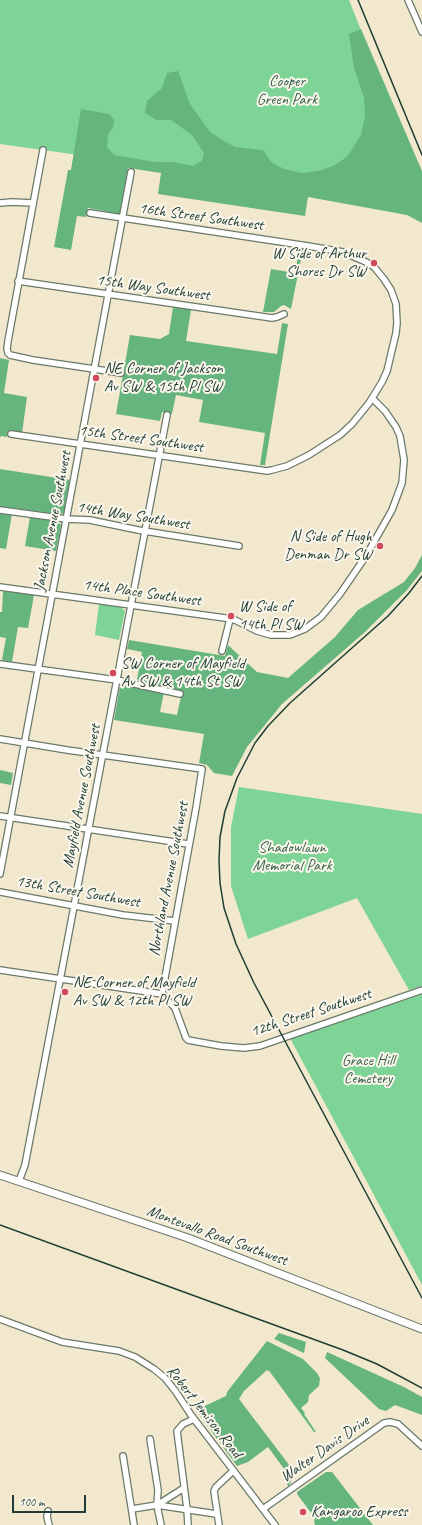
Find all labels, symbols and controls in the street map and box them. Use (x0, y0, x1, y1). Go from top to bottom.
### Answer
park label: Cooper Green Park (257, 72, 317, 110)
street label: 16th Street Southwest (138, 199, 264, 235)
place label: W Side of Arthur Shores Dr SW (272, 244, 366, 282)
marker: W Side of Arthur Shores Dr SW (369, 258, 379, 268)
street label: 15th Way Southwest (95, 271, 211, 305)
place label: NE Corner of Jackson Av SW & 15th Pl SW (104, 359, 223, 397)
marker: NE Corner of Jackson Av SW & 15th Pl SW (91, 373, 101, 383)
street label: 15th Street Southwest (78, 421, 204, 457)
street label: Jackson Avenue Southwest (30, 449, 76, 593)
street label: 14th Way Southwest (75, 498, 191, 534)
place label: N Side of Hugh Denman Dr SW (284, 527, 372, 565)
marker: N Side of Hugh Denman Dr SW (375, 541, 385, 551)
street label: 14th Place Southwest (82, 575, 202, 611)
place label: W Side of 14th Pl SW (239, 597, 304, 635)
marker: W Side of 14th Pl SW (226, 611, 236, 621)
place label: SW Corner of Mayfield Av SW & 14th St SW (121, 654, 245, 692)
marker: SW Corner of Mayfield Av SW & 14th St SW (108, 668, 118, 678)
street label: Mayfield Avenue Southwest (59, 723, 105, 869)
street label: Northland Avenue Southwest (145, 800, 193, 958)
park label: Shadowlawn Memorial Park (252, 838, 332, 876)
street label: 13th Street Southwest (15, 872, 141, 912)
place label: NE Corner of Mayfield Av SW & 12th Pl SW (73, 973, 195, 1011)
street label: 12th Street Southwest (248, 984, 374, 1042)
marker: NE Corner of Mayfield Av SW & 12th Pl SW (60, 987, 70, 997)
park label: Grace Hill Cemetery (342, 1051, 394, 1089)
street label: Montevallo Road Southwest (144, 1202, 290, 1270)
street label: Robert Jemison Road (162, 1362, 246, 1462)
street label: Walter Davis Drive (277, 1411, 373, 1487)
scale bar (14, 1487, 88, 1513)
text: 100 m (19, 1494, 45, 1510)
place label: Kangaroo Express (311, 1502, 408, 1522)
marker: Kangaroo Express (298, 1507, 308, 1517)

